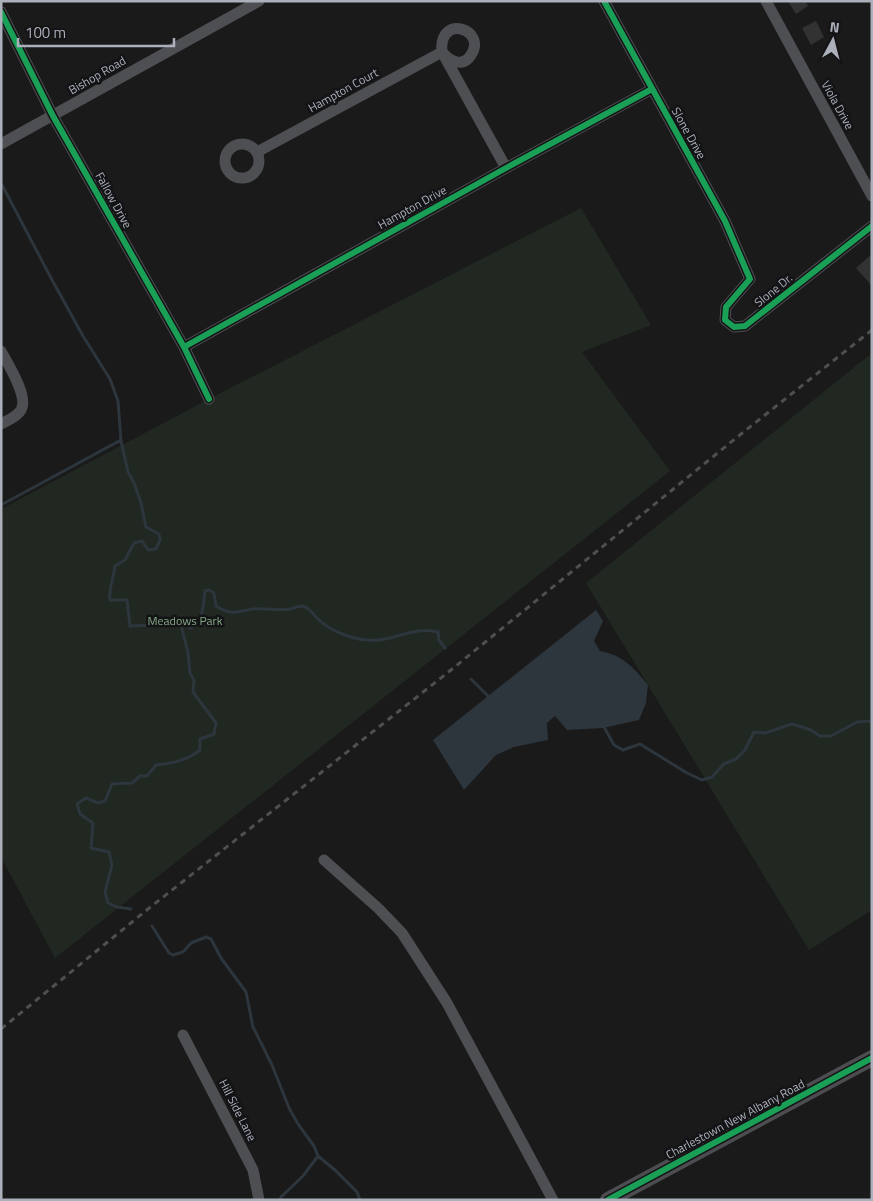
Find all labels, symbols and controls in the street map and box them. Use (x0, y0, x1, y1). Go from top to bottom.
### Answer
scale bar (18, 15, 174, 47)
north arrow (808, 15, 858, 65)
text: N (829, 16, 841, 38)
text: 100 m (25, 21, 66, 44)
street label: Bishop Road (65, 51, 129, 99)
street label: Hampton Court (304, 63, 382, 117)
street label: Viola Drive (817, 77, 859, 133)
street label: Slone Drive (667, 103, 711, 163)
street label: Fallow Drive (91, 168, 137, 232)
street label: Hampton Drive (374, 180, 450, 234)
street label: Slone Dr. (750, 269, 796, 311)
park label: Meadows Park (147, 611, 223, 630)
street label: Charlestown New Albany Road (662, 1074, 808, 1164)
street label: Hill Side Lane (214, 1076, 262, 1144)

